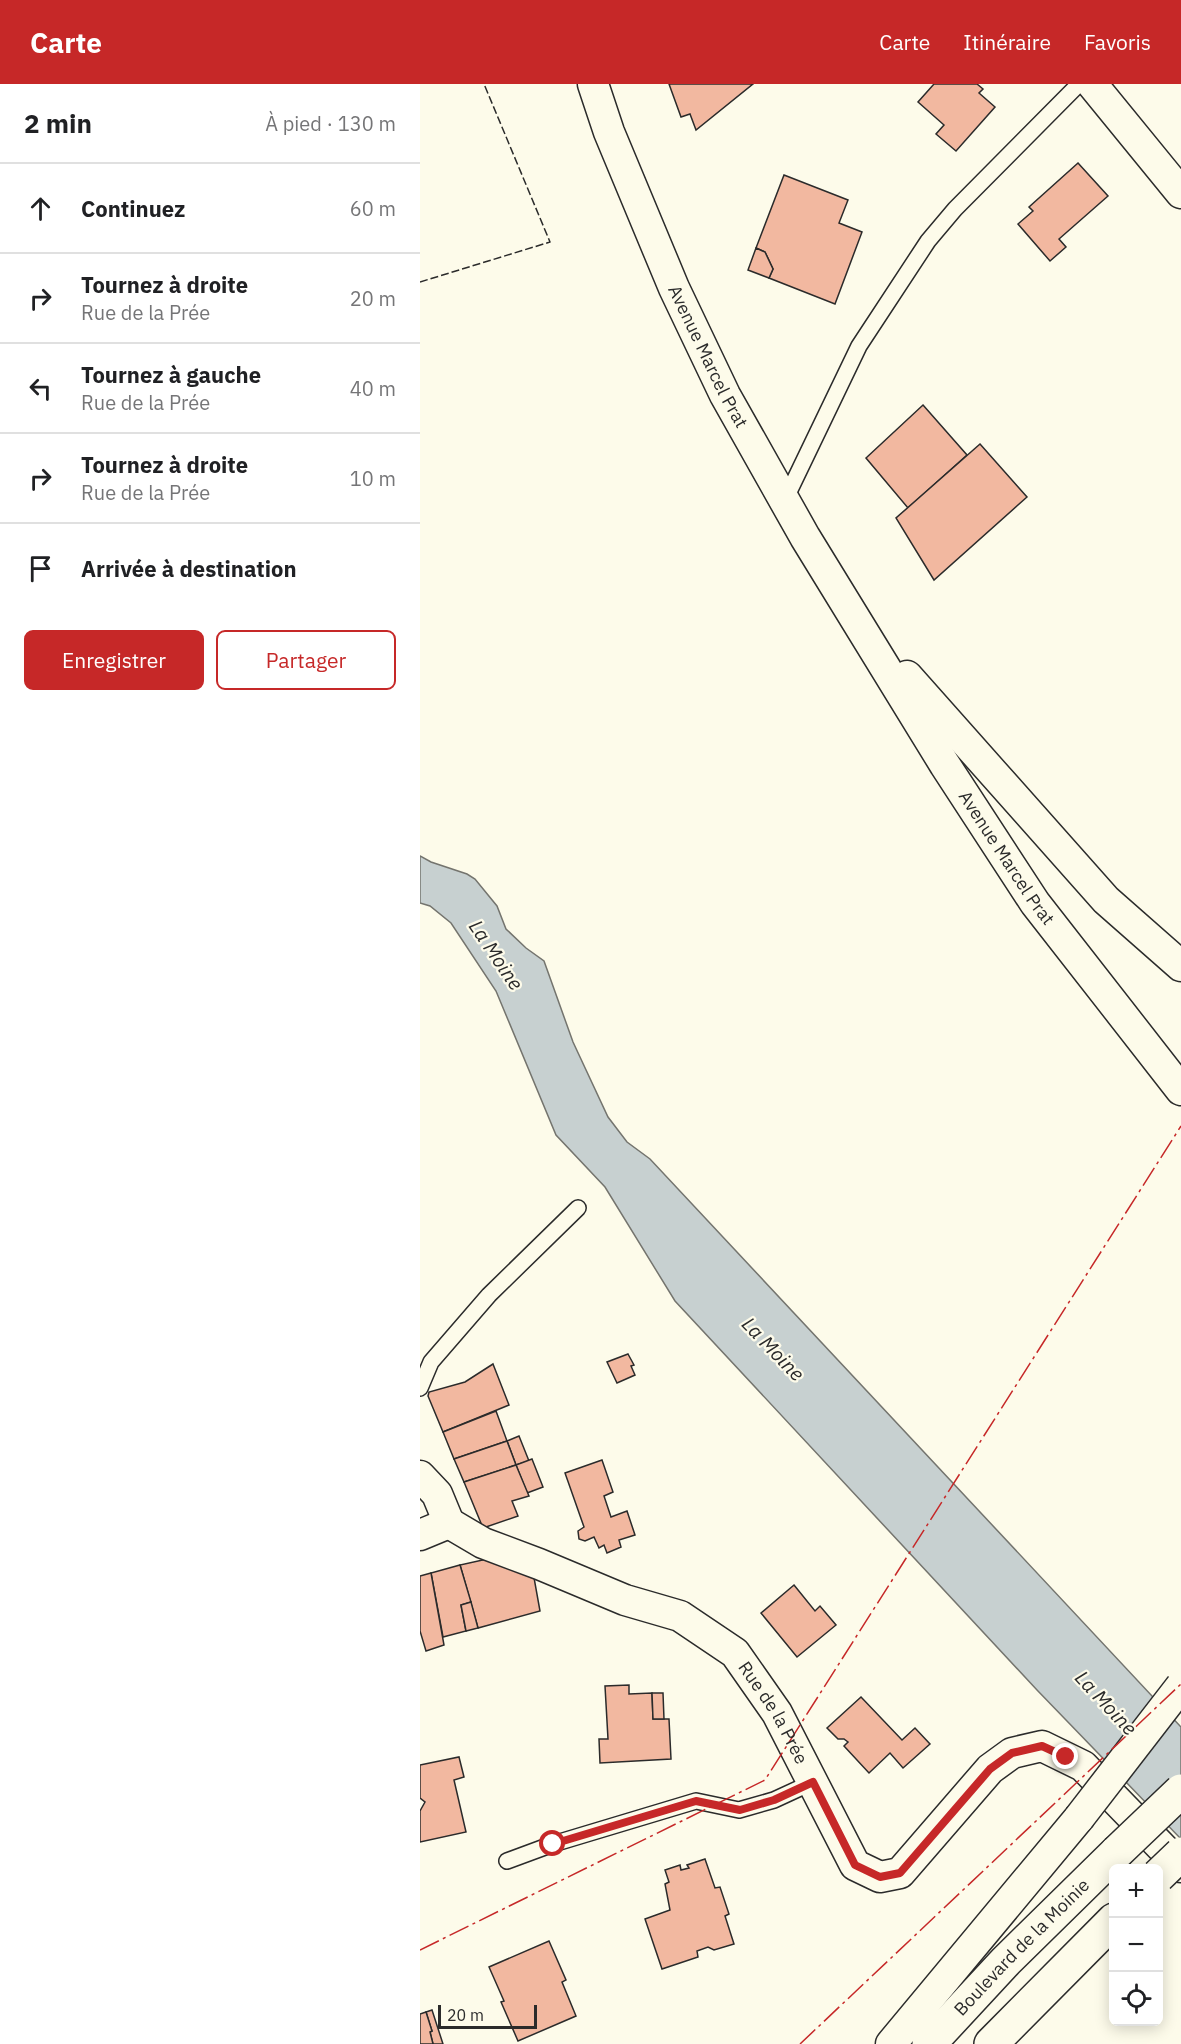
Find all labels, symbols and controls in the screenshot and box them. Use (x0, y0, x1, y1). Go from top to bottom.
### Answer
text: Carte (30, 24, 102, 61)
text: Carte (879, 28, 930, 56)
text: Itinéraire (963, 28, 1051, 56)
text: Favoris (1084, 28, 1151, 56)
text: 2 min (24, 106, 92, 140)
text: À pied · 130 m (265, 110, 396, 137)
icon: ahead (24, 192, 57, 225)
text: Continuez (81, 194, 185, 223)
text: 60 m (350, 195, 396, 222)
text: Tournez à droite (81, 270, 248, 299)
street label: Avenue Marcel Prat (663, 281, 753, 432)
icon: right (24, 282, 57, 315)
text: 20 m (350, 285, 396, 312)
text: Rue de la Prée (81, 299, 210, 326)
text: Tournez à gauche (81, 360, 261, 389)
icon: left (24, 372, 57, 405)
text: 40 m (350, 375, 396, 402)
text: Rue de la Prée (81, 389, 210, 416)
text: Tournez à droite (81, 450, 248, 479)
icon: right (24, 462, 57, 495)
text: 10 m (350, 465, 396, 492)
text: Rue de la Prée (81, 479, 210, 506)
icon: arrive (24, 552, 57, 585)
text: Arrivée à destination (81, 554, 297, 583)
button: Enregistrer (24, 630, 204, 690)
button: Partager (216, 630, 396, 690)
street label: Avenue Marcel Prat (954, 786, 1060, 929)
water label: La Moine (463, 914, 530, 995)
water label: La Moine (736, 1311, 811, 1387)
street label: Rue de la Prée (733, 1657, 813, 1768)
water label: La Moine (1069, 1664, 1143, 1741)
route end (1052, 1743, 1078, 1769)
route start (539, 1830, 565, 1856)
map controls (1109, 1864, 1163, 2026)
button: + (1109, 1864, 1163, 1918)
street label: Boulevard de la Moinie (949, 1874, 1094, 2021)
button: − (1109, 1918, 1163, 1972)
button: locate (1109, 1972, 1163, 2026)
scale bar (438, 2002, 537, 2030)
text: 20 m (447, 2005, 484, 2025)

